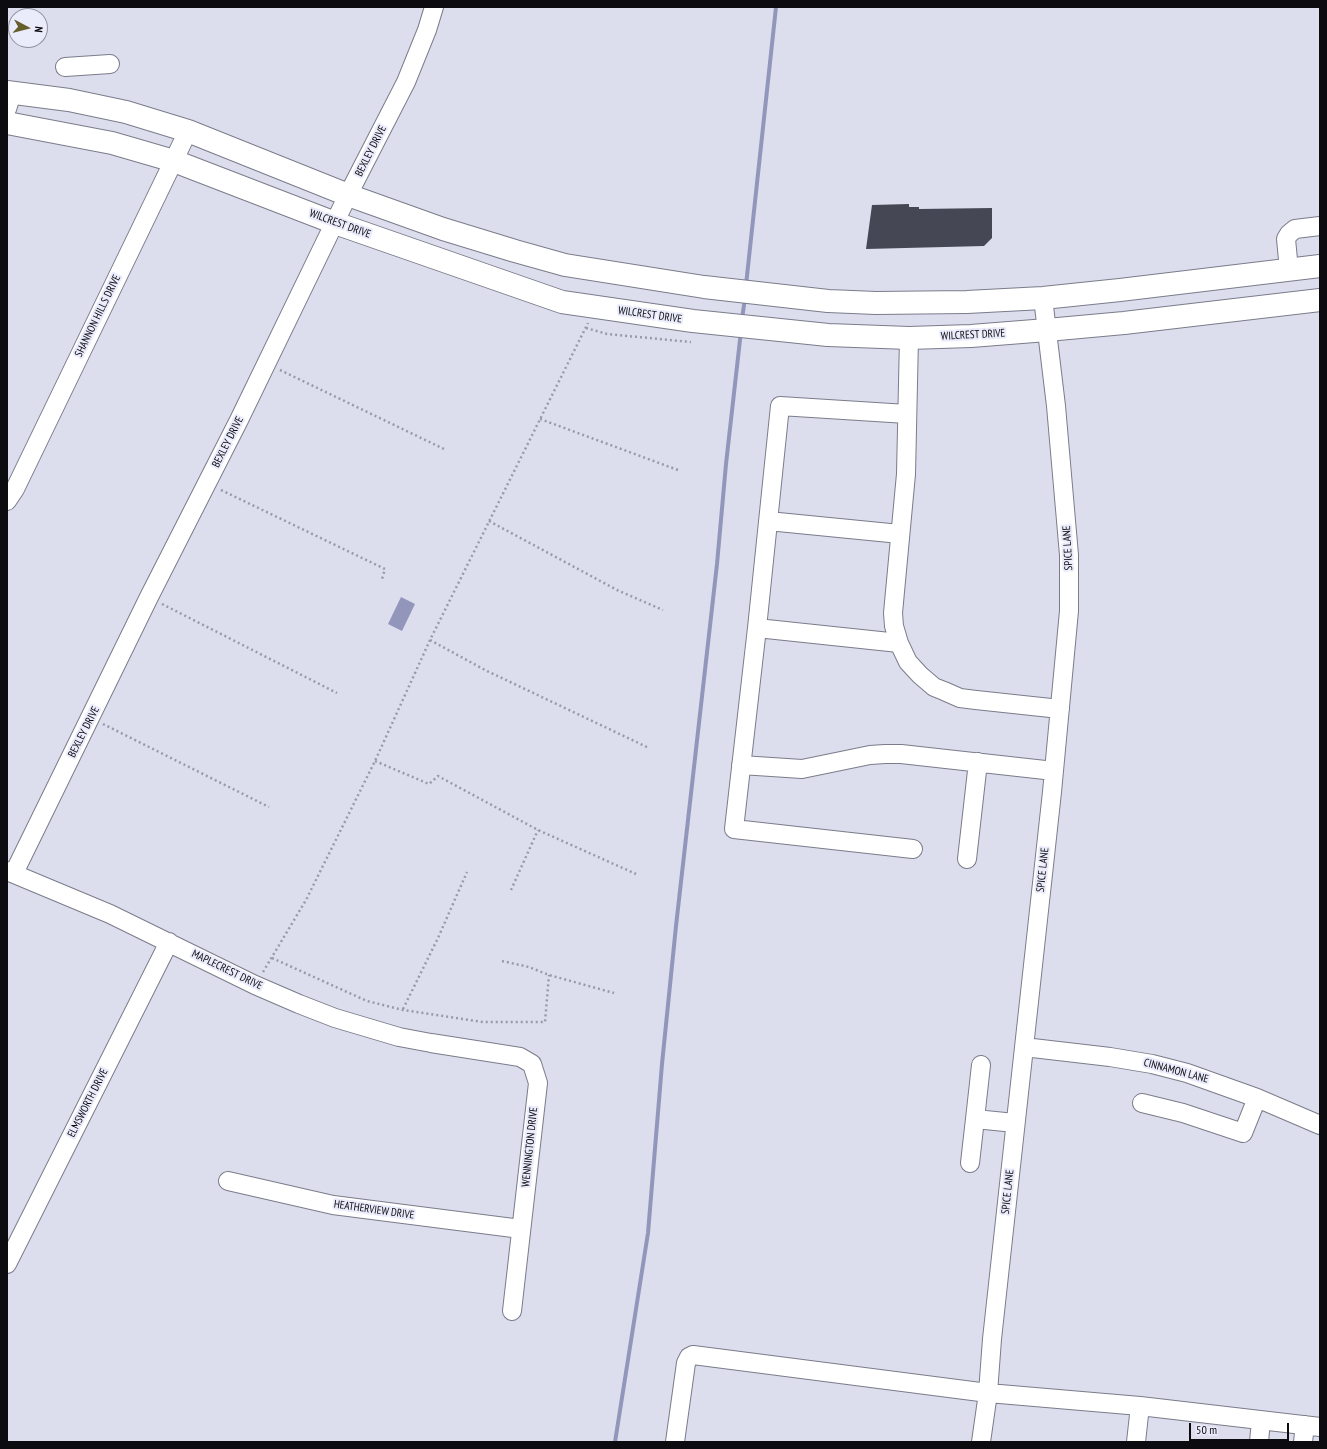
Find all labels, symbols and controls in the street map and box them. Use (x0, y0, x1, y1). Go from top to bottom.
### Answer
north arrow (8, 8, 48, 48)
text: N (32, 26, 46, 33)
street label: BEXLEY DRIVE (353, 123, 389, 179)
street label: WILCREST DRIVE (308, 207, 372, 241)
street label: SHANNON HILLS DRIVE (72, 273, 124, 359)
street label: WILCREST DRIVE (617, 304, 683, 326)
street label: WILCREST DRIVE (941, 327, 1005, 343)
street label: BEXLEY DRIVE (210, 414, 246, 470)
street label: SPICE LANE (1060, 525, 1076, 571)
street label: BEXLEY DRIVE (66, 704, 102, 760)
street label: SPICE LANE (1034, 847, 1052, 893)
street label: MAPLECREST DRIVE (190, 947, 264, 993)
street label: CINNAMON LANE (1142, 1056, 1210, 1086)
street label: ELMSWORTH DRIVE (65, 1066, 111, 1140)
street label: WENNINGTON DRIVE (519, 1106, 541, 1188)
street label: SPICE LANE (999, 1169, 1017, 1215)
street label: HEATHERVIEW DRIVE (333, 1198, 415, 1222)
scale bar (1191, 1415, 1291, 1441)
text: 50 m (1196, 1422, 1217, 1437)

